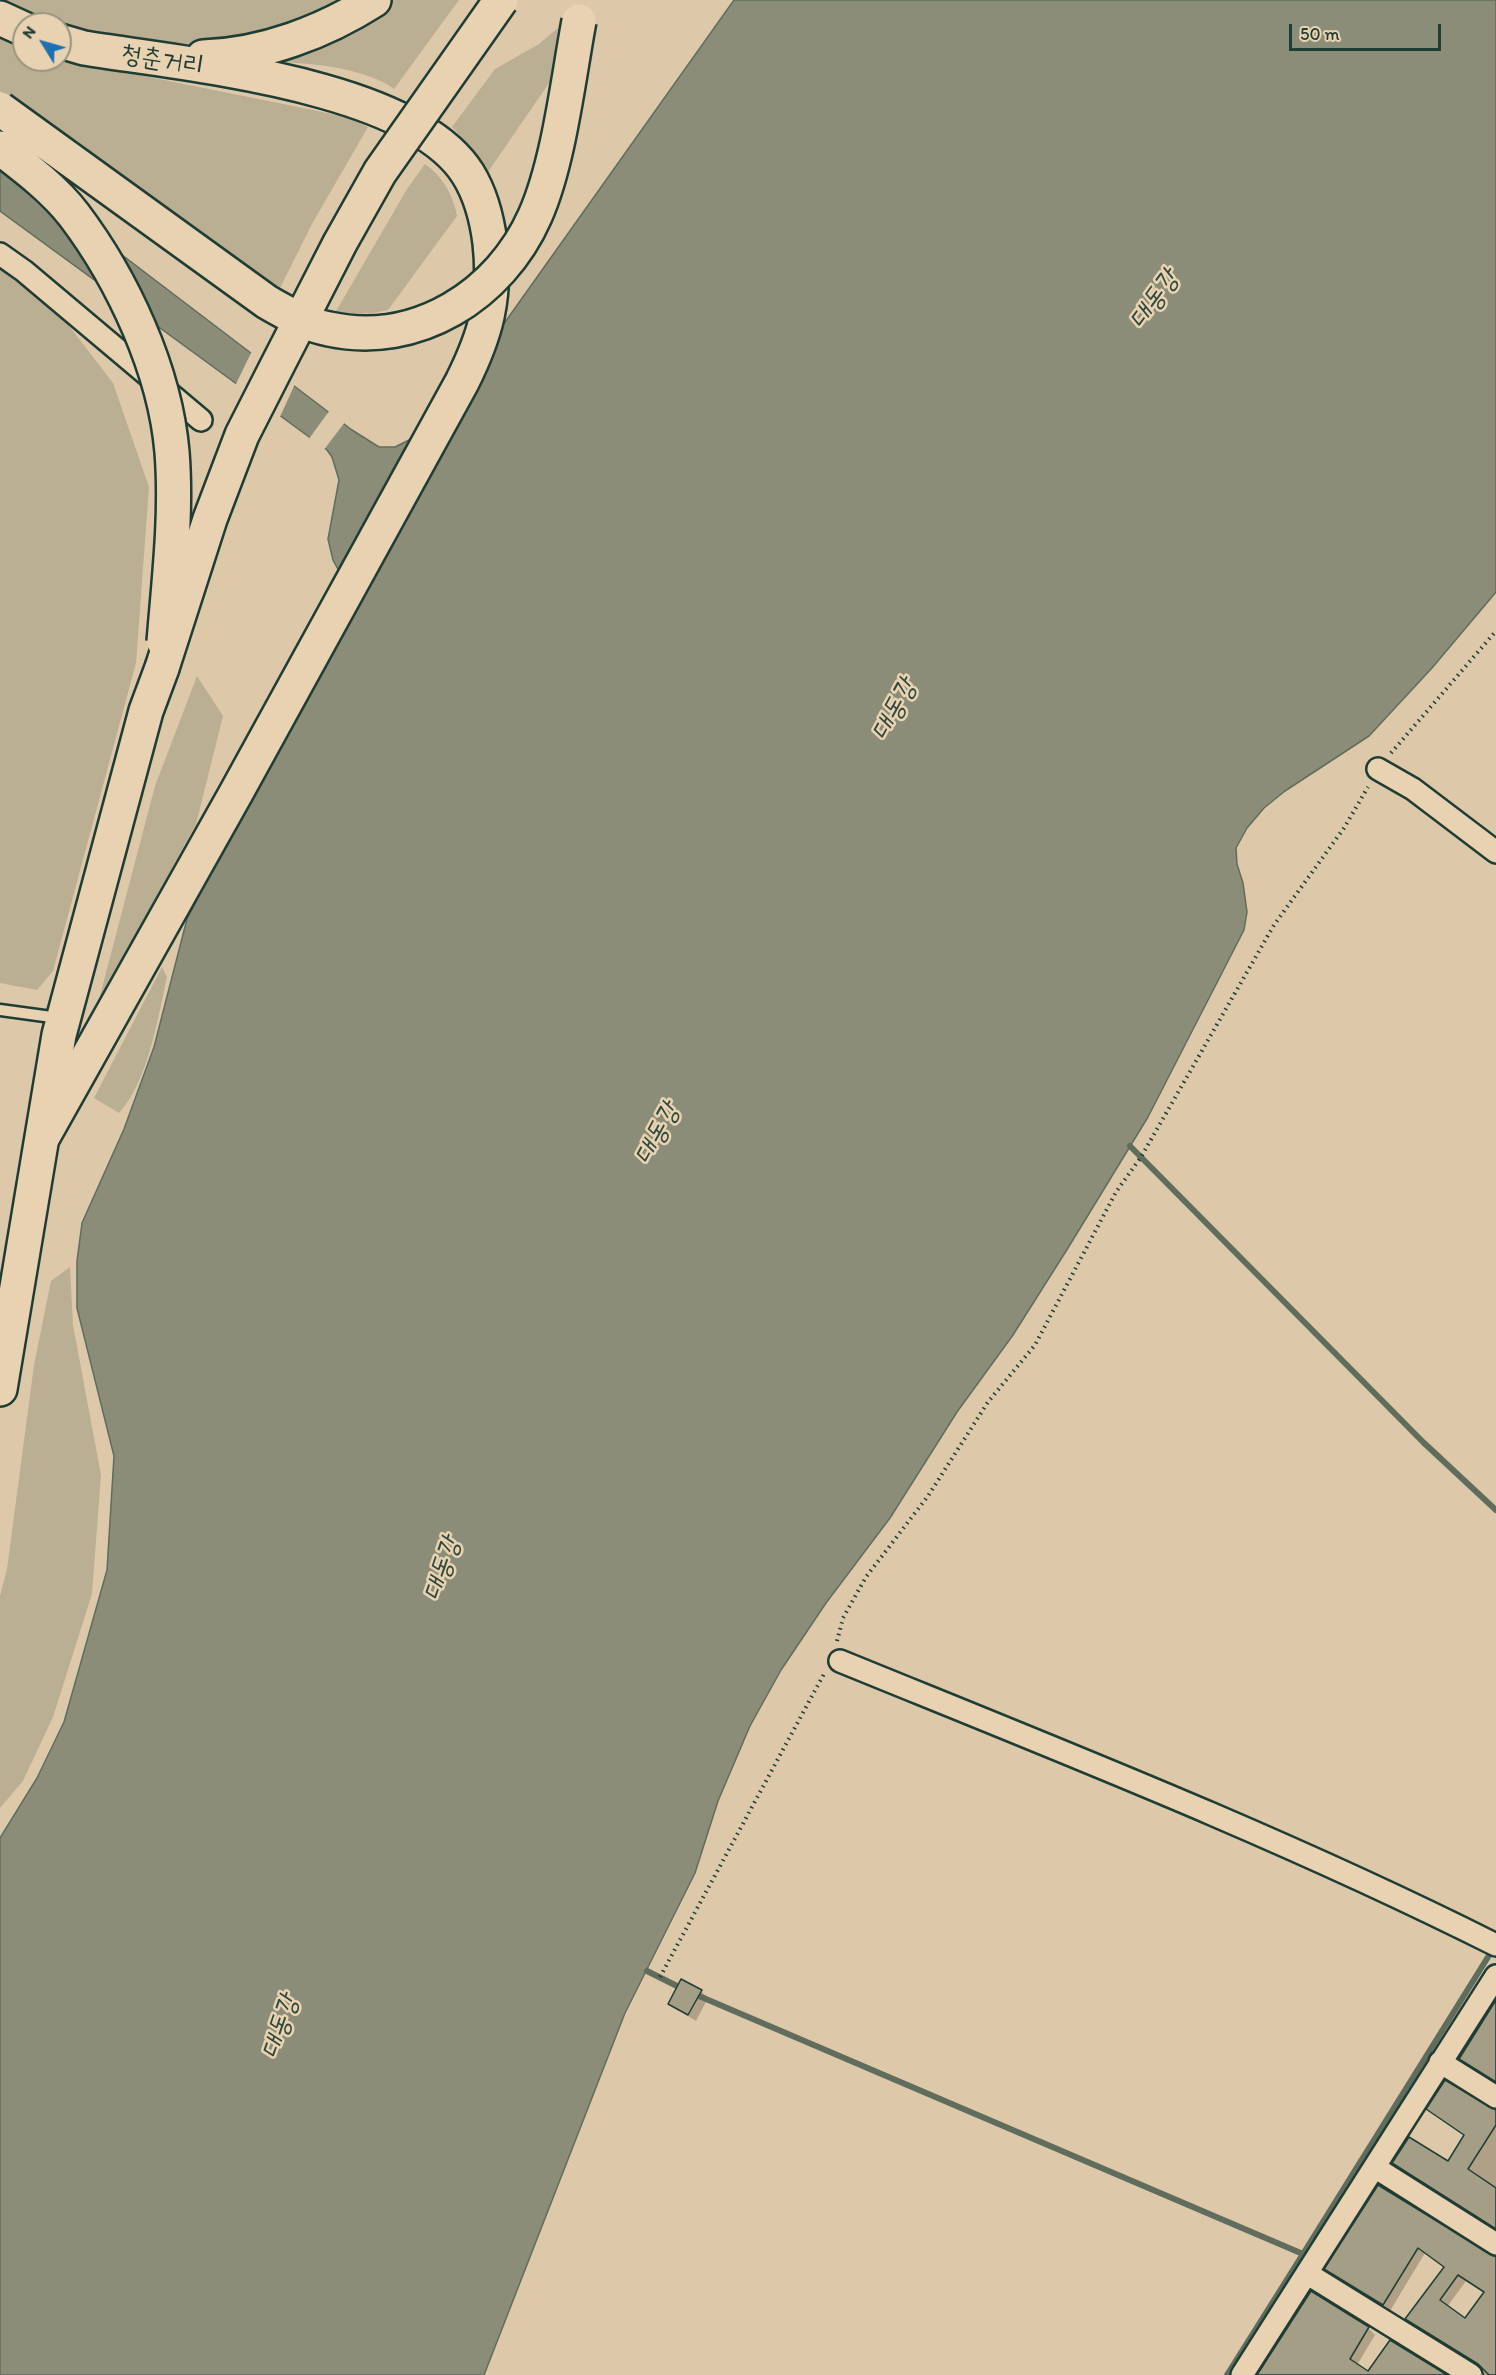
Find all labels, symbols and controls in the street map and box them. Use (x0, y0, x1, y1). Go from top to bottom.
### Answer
north arrow (12, 12, 72, 72)
scale bar (1292, 12, 1444, 50)
text: N (18, 22, 40, 42)
text: 50 m (1300, 23, 1340, 45)
street label: 청춘거리 (118, 39, 206, 83)
water label: 대동강 (1123, 264, 1187, 336)
water label: 대동강 (865, 674, 925, 746)
water label: 대동강 (628, 1098, 688, 1170)
water label: 대동강 (417, 1533, 469, 1605)
water label: 대동강 (255, 1991, 307, 2063)

